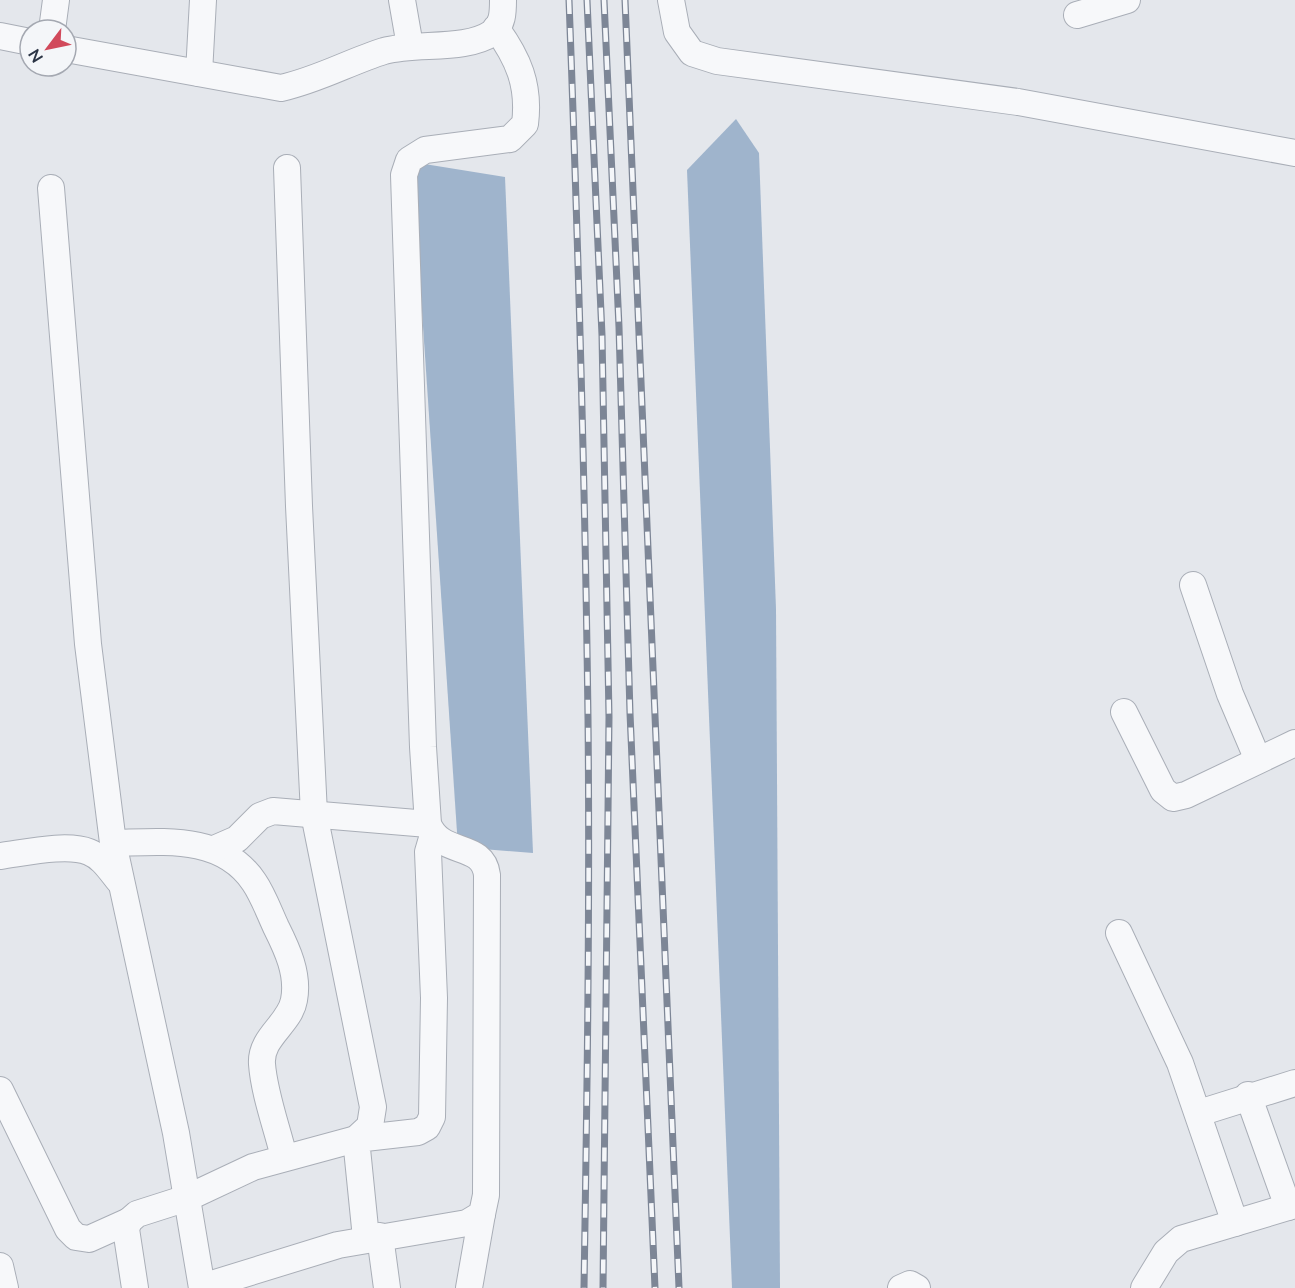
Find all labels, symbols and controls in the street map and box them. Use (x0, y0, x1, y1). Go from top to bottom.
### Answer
north arrow (18, 18, 78, 78)
text: N (24, 46, 46, 66)

